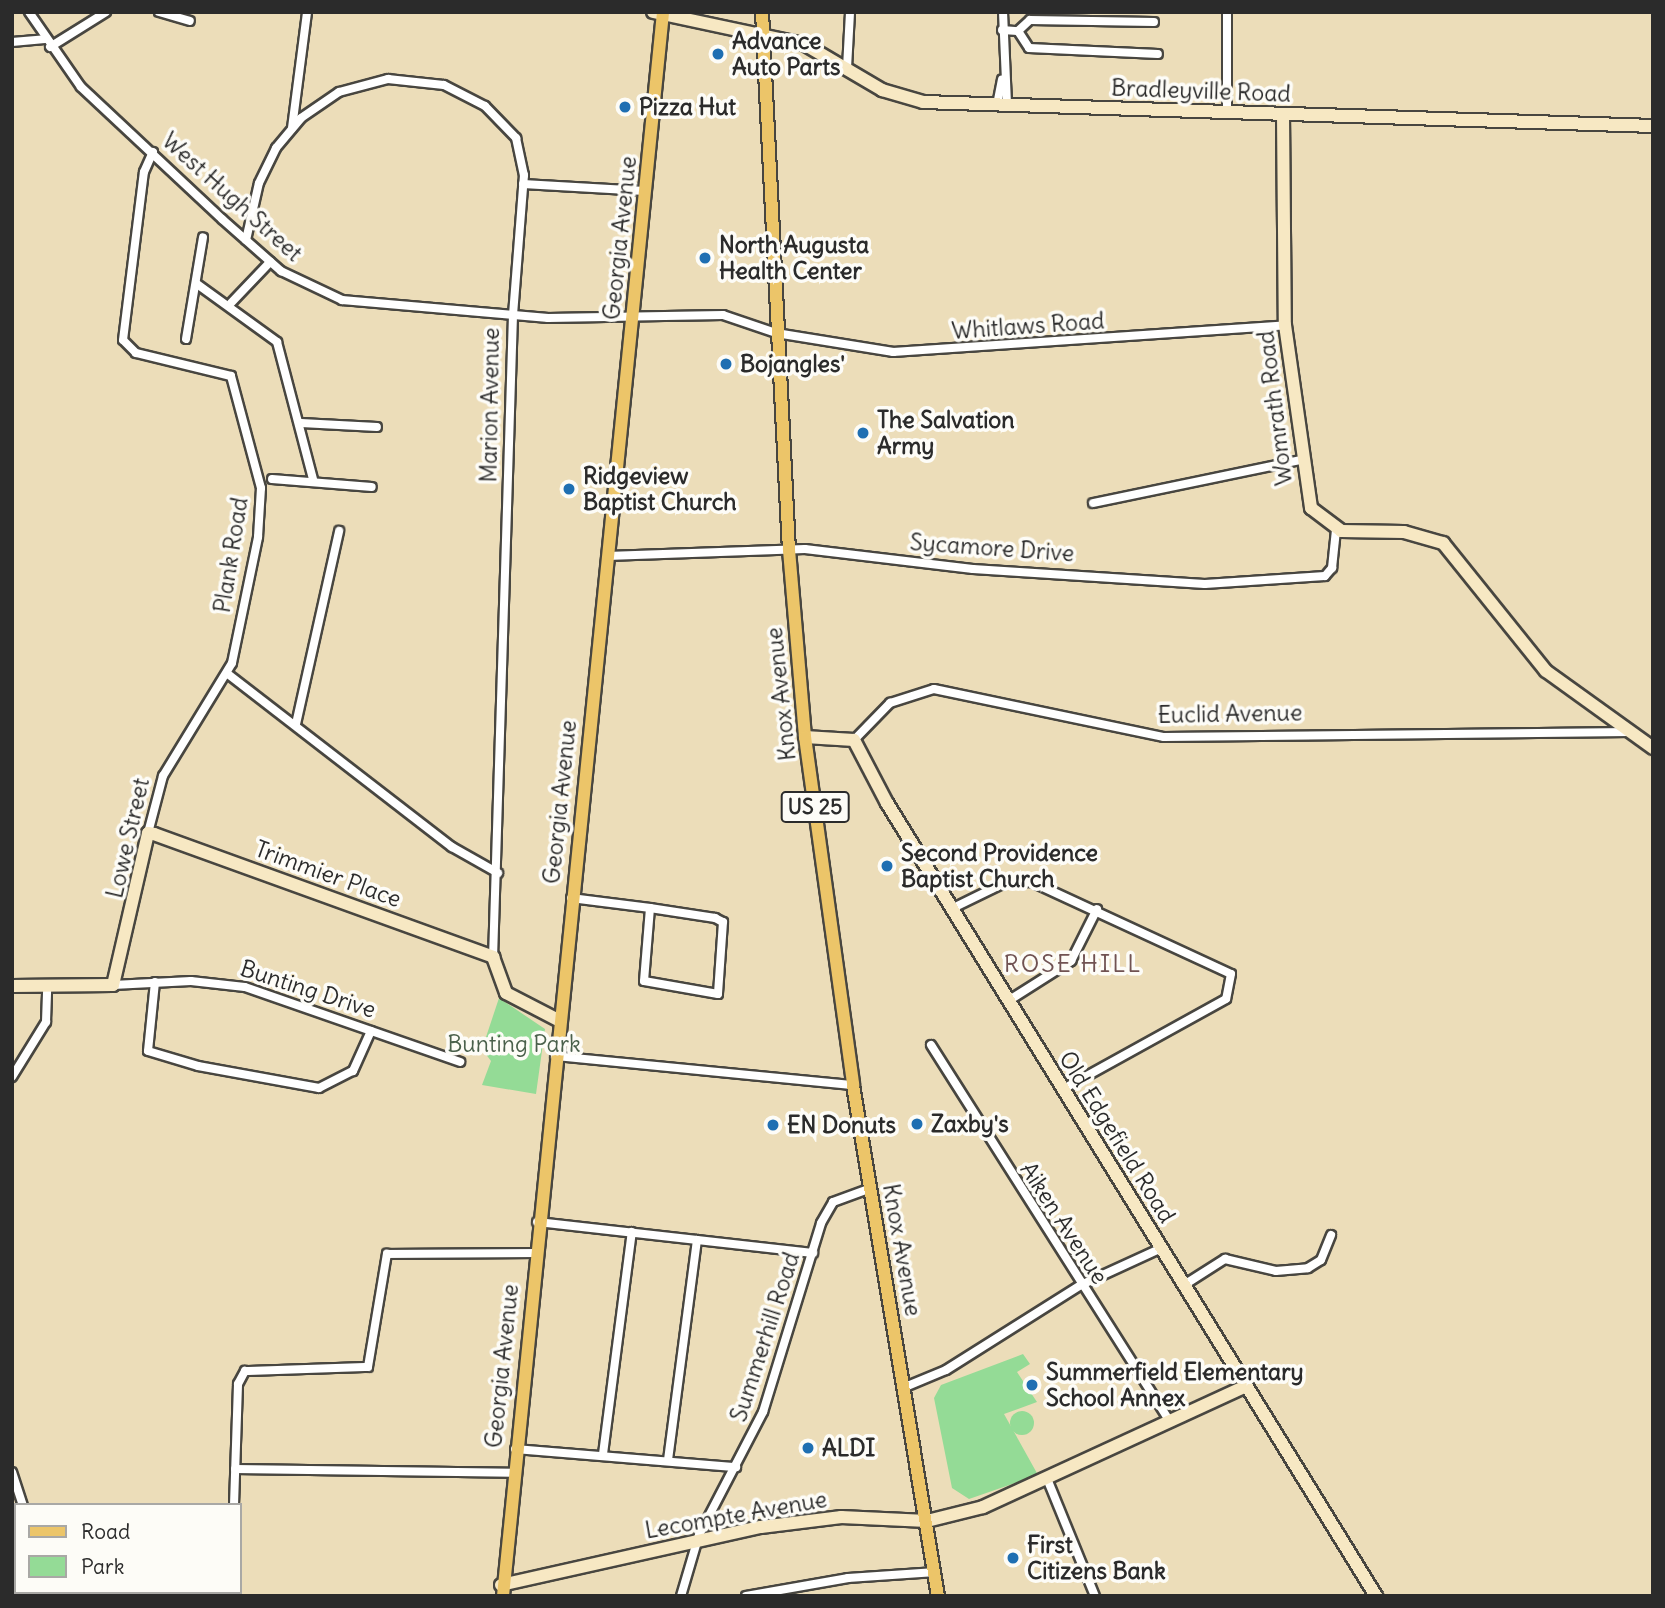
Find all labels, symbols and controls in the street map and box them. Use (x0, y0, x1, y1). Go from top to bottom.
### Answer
place label: Advance Auto Parts (732, 27, 840, 81)
marker: Advance Auto Parts (710, 46, 726, 62)
street label: Bradleyville Road (1111, 74, 1291, 108)
place label: Pizza Hut (639, 93, 736, 121)
marker: Pizza Hut (617, 99, 633, 115)
street label: West Hugh Street (156, 127, 308, 267)
street label: Georgia Avenue (598, 155, 642, 321)
place label: North Augusta Health Center (719, 231, 869, 285)
marker: North Augusta Health Center (697, 250, 713, 266)
street label: Whitlaws Road (951, 307, 1105, 345)
street label: Marion Avenue (475, 327, 505, 483)
street label: Womrath Road (1252, 329, 1298, 487)
place label: Bojangles' (740, 350, 845, 378)
marker: Bojangles' (718, 356, 734, 372)
place label: The Salvation Army (877, 406, 1015, 460)
marker: The Salvation Army (855, 425, 871, 441)
place label: Ridgeview Baptist Church (583, 462, 737, 516)
marker: Ridgeview Baptist Church (561, 481, 577, 497)
street label: Plank Road (208, 495, 254, 615)
street label: Sycamore Drive (909, 528, 1075, 568)
street label: Knox Avenue (760, 626, 802, 762)
street label: Euclid Avenue (1158, 699, 1302, 729)
street label: Georgia Avenue (538, 719, 582, 885)
street label: Lowe Street (101, 775, 155, 901)
road number: US 25 (780, 790, 850, 824)
street label: Trimmier Place (251, 835, 405, 913)
place label: Second Providence Baptist Church (901, 839, 1098, 893)
marker: Second Providence Baptist Church (879, 858, 895, 874)
district label: ROSE HILL (1005, 950, 1141, 978)
street label: Bunting Drive (237, 954, 379, 1024)
park label: Bunting Park (447, 1030, 581, 1058)
street label: Old Edgefield Road (1053, 1046, 1181, 1228)
place label: Zaxby's (931, 1110, 1009, 1138)
place label: EN Donuts (787, 1111, 896, 1139)
marker: Zaxby's (909, 1116, 925, 1132)
marker: EN Donuts (765, 1117, 781, 1133)
street label: Aiken Avenue (1014, 1157, 1114, 1289)
street label: Knox Avenue (877, 1182, 927, 1318)
street label: Summerhill Road (725, 1249, 805, 1425)
street label: Georgia Avenue (480, 1283, 524, 1449)
place label: Summerfield Elementary School Annex (1046, 1358, 1304, 1412)
marker: Summerfield Elementary School Annex (1024, 1377, 1040, 1393)
place label: ALDI (822, 1434, 875, 1462)
marker: ALDI (800, 1440, 816, 1456)
street label: Lecompte Avenue (643, 1485, 829, 1545)
legend (14, 1503, 242, 1594)
text: Road (81, 1518, 130, 1545)
place label: First Citizens Bank (1027, 1531, 1166, 1585)
marker: First Citizens Bank (1005, 1550, 1021, 1566)
text: Park (81, 1553, 124, 1580)

